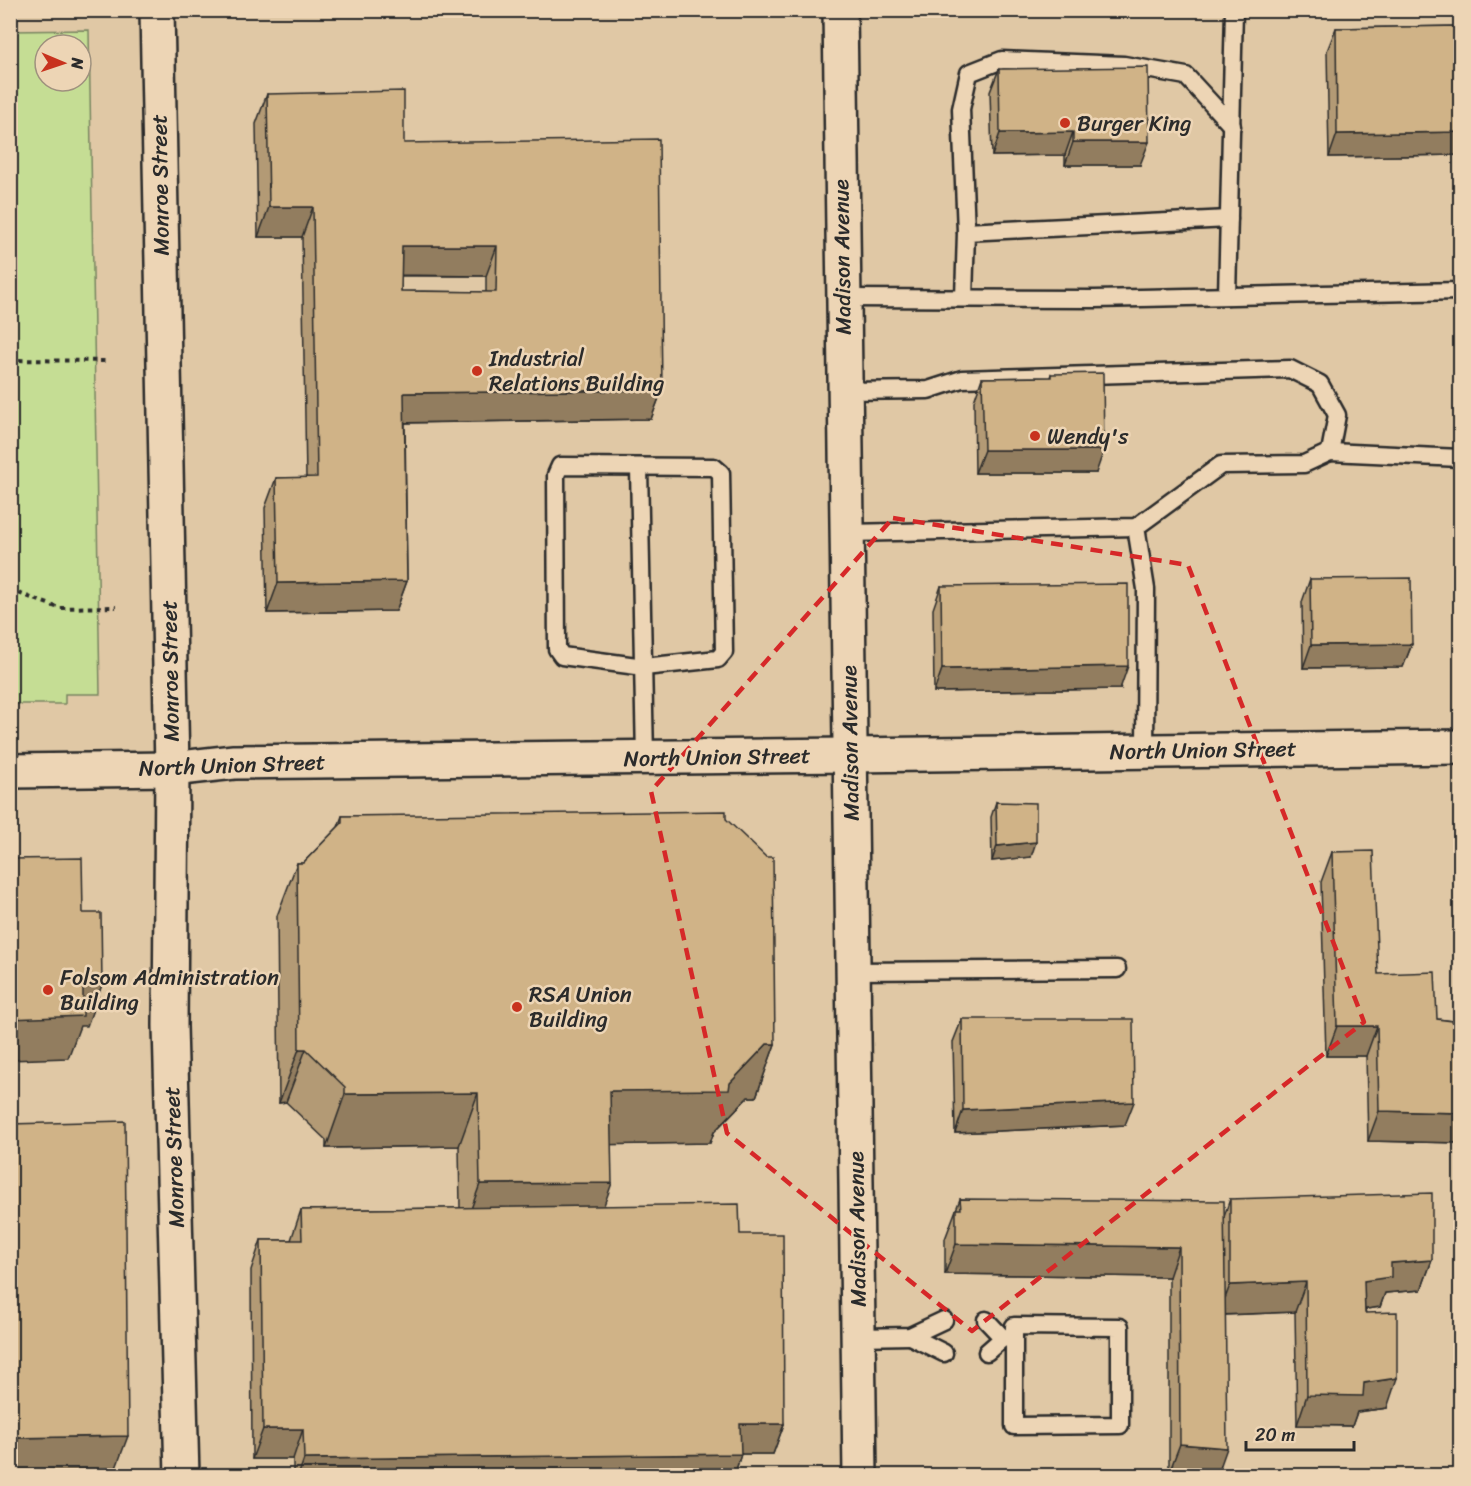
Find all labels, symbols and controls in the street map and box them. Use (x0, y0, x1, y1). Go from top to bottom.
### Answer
north arrow (33, 33, 93, 93)
text: N (63, 56, 92, 70)
place label: Burger King (1077, 104, 1191, 143)
street label: Monroe Street (139, 114, 181, 256)
marker: Burger King (1058, 116, 1072, 130)
street label: Madison Avenue (821, 179, 863, 335)
place label: Industrial Relations Building (488, 339, 664, 403)
marker: Industrial Relations Building (470, 364, 484, 378)
place label: Wendy's (1047, 417, 1129, 456)
marker: Wendy's (1028, 429, 1042, 443)
street label: Monroe Street (149, 600, 191, 742)
street label: Madison Avenue (829, 665, 871, 821)
street label: North Union Street (1109, 729, 1297, 771)
street label: North Union Street (623, 736, 811, 778)
street label: North Union Street (138, 742, 326, 788)
place label: Folsom Administration Building (60, 958, 279, 1022)
place label: RSA Union Building (529, 975, 632, 1039)
marker: Folsom Administration Building (41, 983, 55, 997)
marker: RSA Union Building (510, 1000, 524, 1014)
street label: Monroe Street (152, 1085, 196, 1228)
street label: Madison Avenue (836, 1151, 878, 1307)
scale bar (1246, 1414, 1354, 1452)
text: 20 m (1255, 1419, 1295, 1451)

